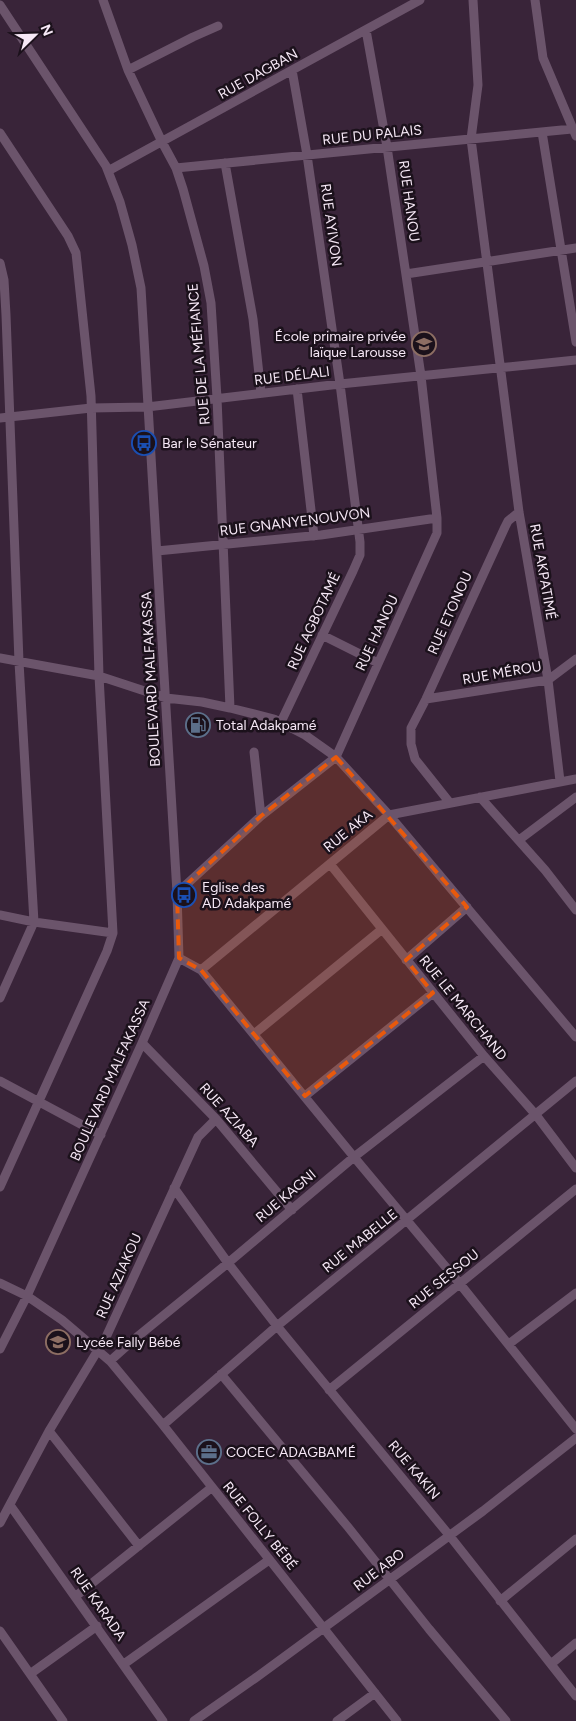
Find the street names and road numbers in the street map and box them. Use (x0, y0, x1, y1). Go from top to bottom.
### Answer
street label: RUE DAGBAN (215, 45, 301, 103)
street label: RUE DU PALAIS (321, 121, 423, 149)
street label: RUE HANOU (395, 159, 423, 243)
street label: RUE AYIVON (317, 183, 345, 267)
street label: RUE DE LA MÉFIANCE (184, 282, 214, 426)
street label: RUE DÉLALI (253, 363, 331, 389)
street label: RUE GNANYENOUVON (219, 504, 371, 540)
street label: RUE AKPATIMÉ (526, 523, 560, 621)
street label: RUE AGBOTAMÉ (284, 569, 344, 673)
street label: RUE ETONOU (424, 569, 476, 657)
street label: BOULEVARD MALFAKASSA (138, 590, 164, 767)
street label: RUE HANOU (352, 592, 402, 674)
street label: RUE MÉROU (461, 658, 543, 688)
street label: RUE AKA (320, 806, 376, 856)
street label: RUE LE MARCHAND (415, 952, 511, 1064)
street label: BOULEVARD MALFAKASSA (67, 996, 154, 1164)
street label: RUE AZIABA (196, 1080, 262, 1151)
street label: RUE KAGNI (252, 1166, 320, 1226)
street label: RUE MABELLE (319, 1206, 401, 1276)
street label: RUE AZIAKOU (93, 1231, 145, 1321)
street label: RUE SESSOU (406, 1246, 482, 1312)
street label: RUE KAKIN (384, 1437, 444, 1503)
street label: RUE FOLLY BÉBÉ (219, 1478, 301, 1574)
street label: RUE ABO (350, 1545, 408, 1595)
street label: RUE KARADA (66, 1564, 130, 1644)

